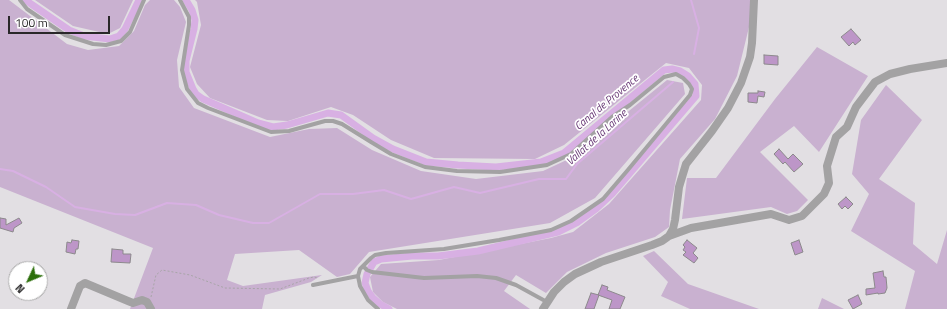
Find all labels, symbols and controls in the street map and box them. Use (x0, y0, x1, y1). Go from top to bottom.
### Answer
scale bar (10, 8, 112, 34)
text: 100 m (15, 13, 48, 32)
water label: Canal de Provence (572, 72, 642, 134)
water label: Vallat de la Larine (564, 107, 630, 169)
north arrow (8, 261, 48, 301)
text: N (12, 280, 28, 297)

